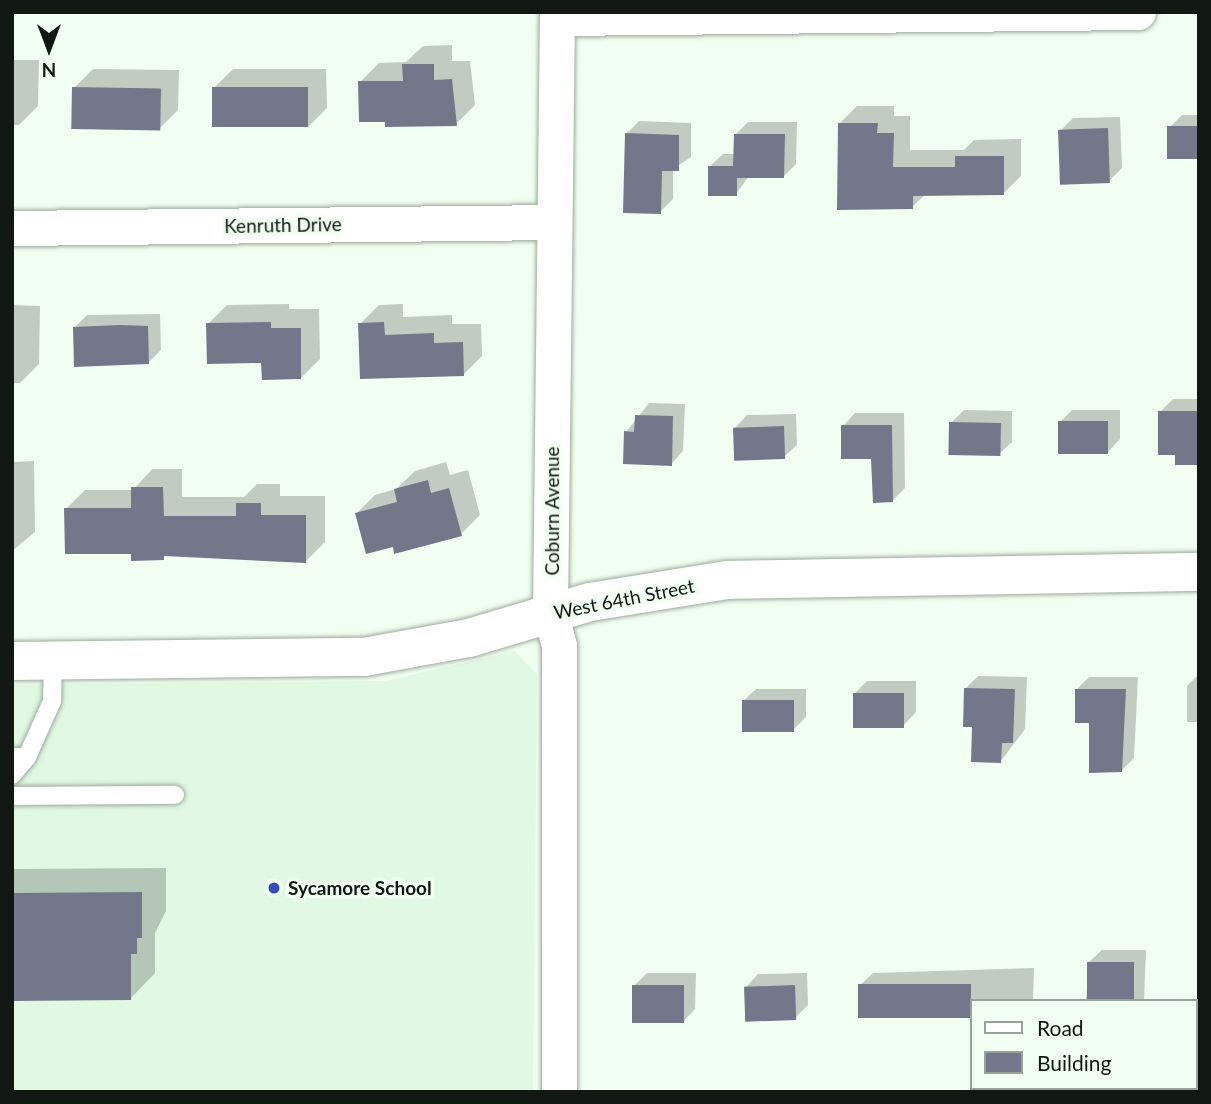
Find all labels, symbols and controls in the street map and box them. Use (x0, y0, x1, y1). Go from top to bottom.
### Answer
north arrow (14, 14, 84, 84)
text: N (42, 59, 56, 82)
street label: Kenruth Drive (224, 213, 342, 237)
street label: Coburn Avenue (541, 446, 563, 576)
street label: West 64th Street (552, 574, 696, 624)
place label: Sycamore School (288, 877, 432, 899)
marker: Sycamore School (266, 880, 282, 896)
legend (970, 999, 1197, 1090)
text: Road (1037, 1015, 1084, 1040)
text: Building (1037, 1050, 1112, 1075)

